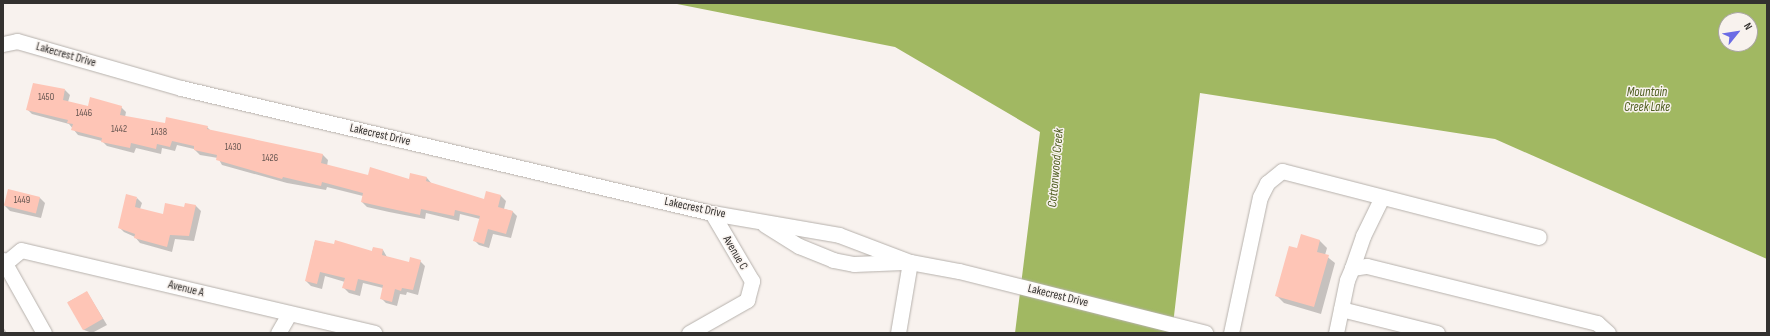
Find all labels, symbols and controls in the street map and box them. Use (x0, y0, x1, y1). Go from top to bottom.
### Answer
north arrow (1718, 12, 1758, 52)
text: N (1741, 20, 1755, 32)
street label: Lakecrest Drive (34, 40, 98, 70)
water label: Mountain Creek Lake (1624, 85, 1670, 116)
house number: 1450 (38, 92, 54, 104)
house number: 1446 (76, 108, 92, 120)
street label: Lakecrest Drive (348, 121, 412, 149)
house number: 1442 (111, 124, 127, 136)
house number: 1438 (151, 127, 167, 139)
water label: Cottonwood Creek (1045, 128, 1067, 208)
house number: 1430 (225, 142, 241, 154)
house number: 1426 (262, 153, 278, 165)
house number: 1449 (14, 195, 30, 207)
street label: Lakecrest Drive (663, 195, 727, 221)
street label: Avenue C (719, 233, 751, 273)
street label: Avenue A (167, 278, 205, 300)
street label: Lakecrest Drive (1026, 282, 1090, 310)

